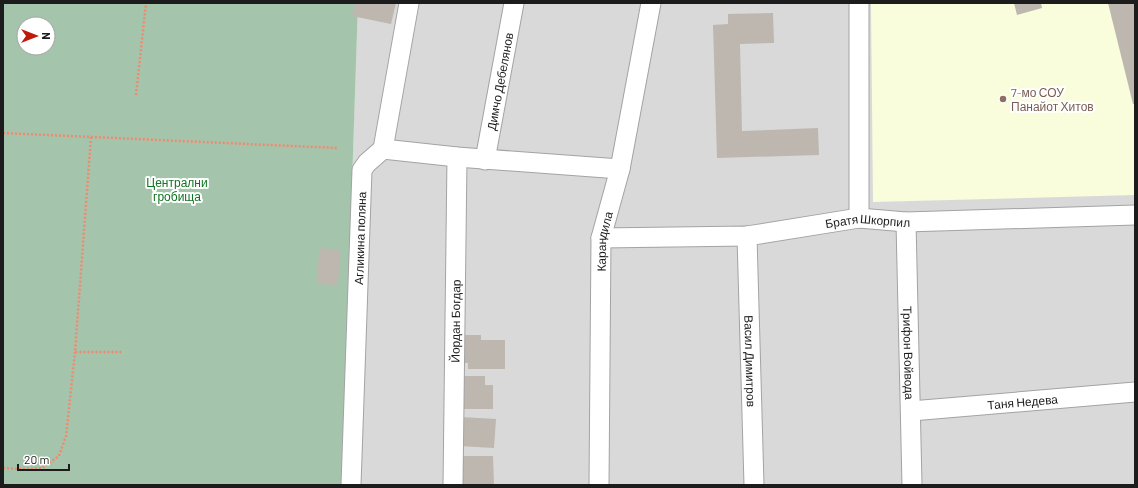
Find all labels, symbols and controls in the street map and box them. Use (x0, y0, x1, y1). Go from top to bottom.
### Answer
north arrow (16, 16, 56, 56)
street label: Димчо Дебелянов (484, 31, 515, 132)
text: N (40, 32, 53, 40)
place label: 7-мо СОУ Панайот Хитов (1011, 85, 1094, 113)
marker: 7-мо СОУ Панайот Хитов (998, 94, 1008, 104)
park label: Централни гробища (146, 175, 208, 204)
street label: Агликина поляна (351, 191, 368, 285)
street label: Карандила (594, 209, 615, 272)
street label: Братя Шкорпил (824, 211, 910, 230)
street label: Йордан Богдар (447, 279, 464, 363)
street label: Трифон Войвода (900, 306, 917, 400)
street label: Васил Димитров (742, 315, 759, 407)
street label: Таня Недева (987, 392, 1059, 411)
scale bar (18, 446, 69, 472)
text: 20 m (24, 452, 50, 466)

